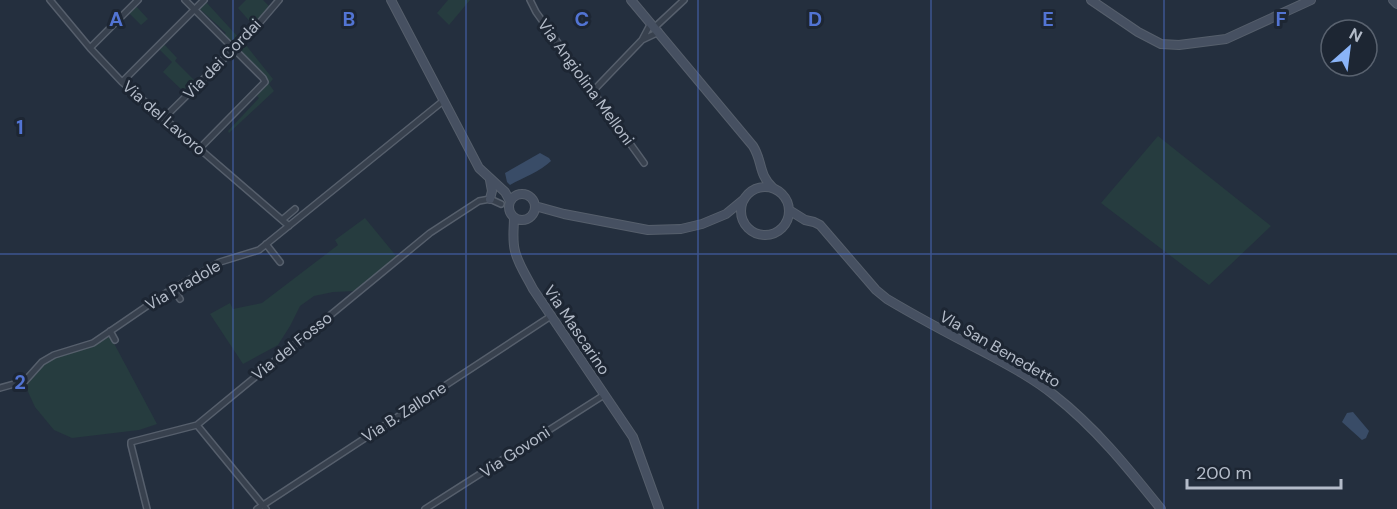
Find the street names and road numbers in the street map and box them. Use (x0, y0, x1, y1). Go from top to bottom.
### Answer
street label: Via dei Cordai (178, 14, 266, 104)
street label: Via Angiolina Melloni (533, 15, 639, 149)
street label: Via del Lavoro (118, 76, 210, 160)
street label: Via Pradole (142, 255, 224, 315)
street label: Via Mascarino (539, 281, 615, 379)
street label: VIa San Benedetto (936, 306, 1064, 392)
street label: Via del Fosso (247, 307, 337, 385)
street label: Via B. Zallone (358, 377, 450, 447)
street label: Via Govoni (476, 422, 554, 482)

